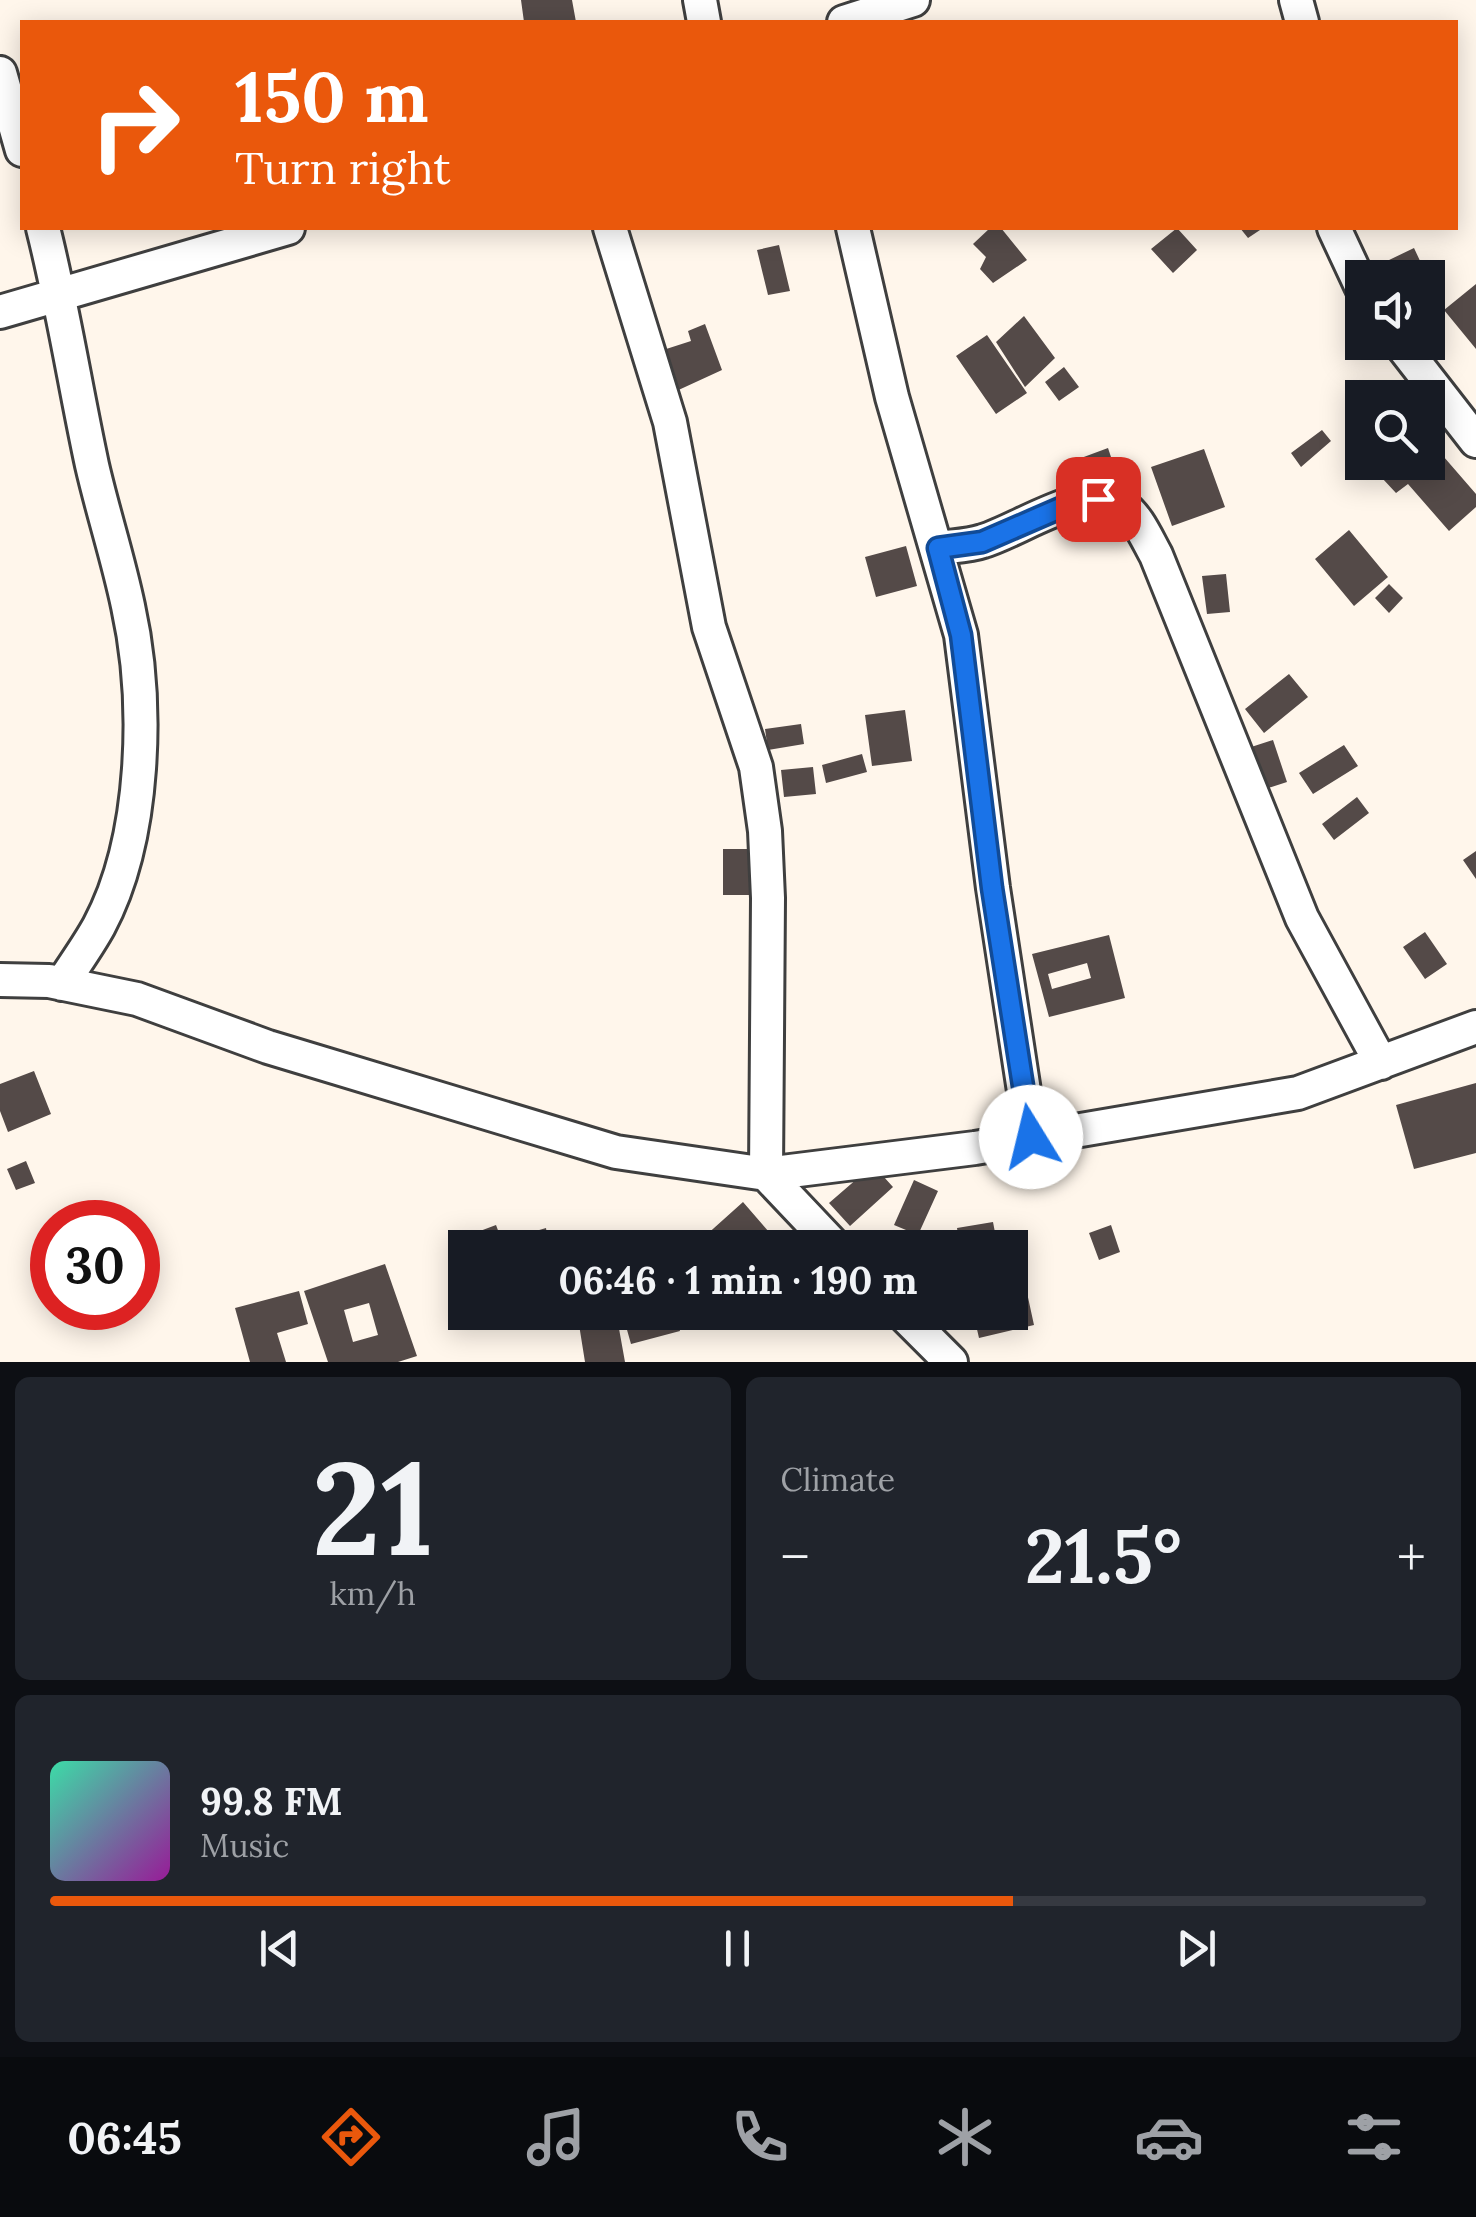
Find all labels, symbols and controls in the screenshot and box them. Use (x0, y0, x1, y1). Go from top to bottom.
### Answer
text: 150 m (235, 52, 429, 141)
icon: right (70, 60, 200, 190)
text: Turn right (235, 139, 451, 196)
map controls (1345, 260, 1445, 480)
button: sound (1345, 260, 1445, 360)
button: search (1345, 380, 1445, 480)
pin (1056, 457, 1141, 542)
icon: arrive (1071, 472, 1126, 527)
position arrow (979, 1085, 1083, 1189)
speed limit sign: 30 (30, 1200, 160, 1330)
text: 06:46 · 1 min · 190 m (559, 1256, 917, 1304)
text: 21 (312, 1424, 434, 1591)
text: Climate (781, 1459, 895, 1500)
text: 21.5° (1025, 1508, 1182, 1604)
text: − (781, 1522, 810, 1592)
text: + (1397, 1522, 1426, 1592)
text: km/h (330, 1573, 416, 1614)
text: 99.8 FM (200, 1777, 342, 1825)
text: Music (200, 1825, 289, 1866)
icon: previous (252, 1921, 307, 1976)
icon: pause (710, 1921, 765, 1976)
icon: next (1169, 1921, 1224, 1976)
icon: directions (316, 2102, 386, 2172)
icon: music (521, 2102, 591, 2172)
icon: phone (725, 2102, 795, 2172)
icon: climate (930, 2102, 1000, 2172)
icon: car (1134, 2102, 1204, 2172)
icon: filters (1339, 2102, 1409, 2172)
text: 06:45 (67, 2109, 182, 2166)

